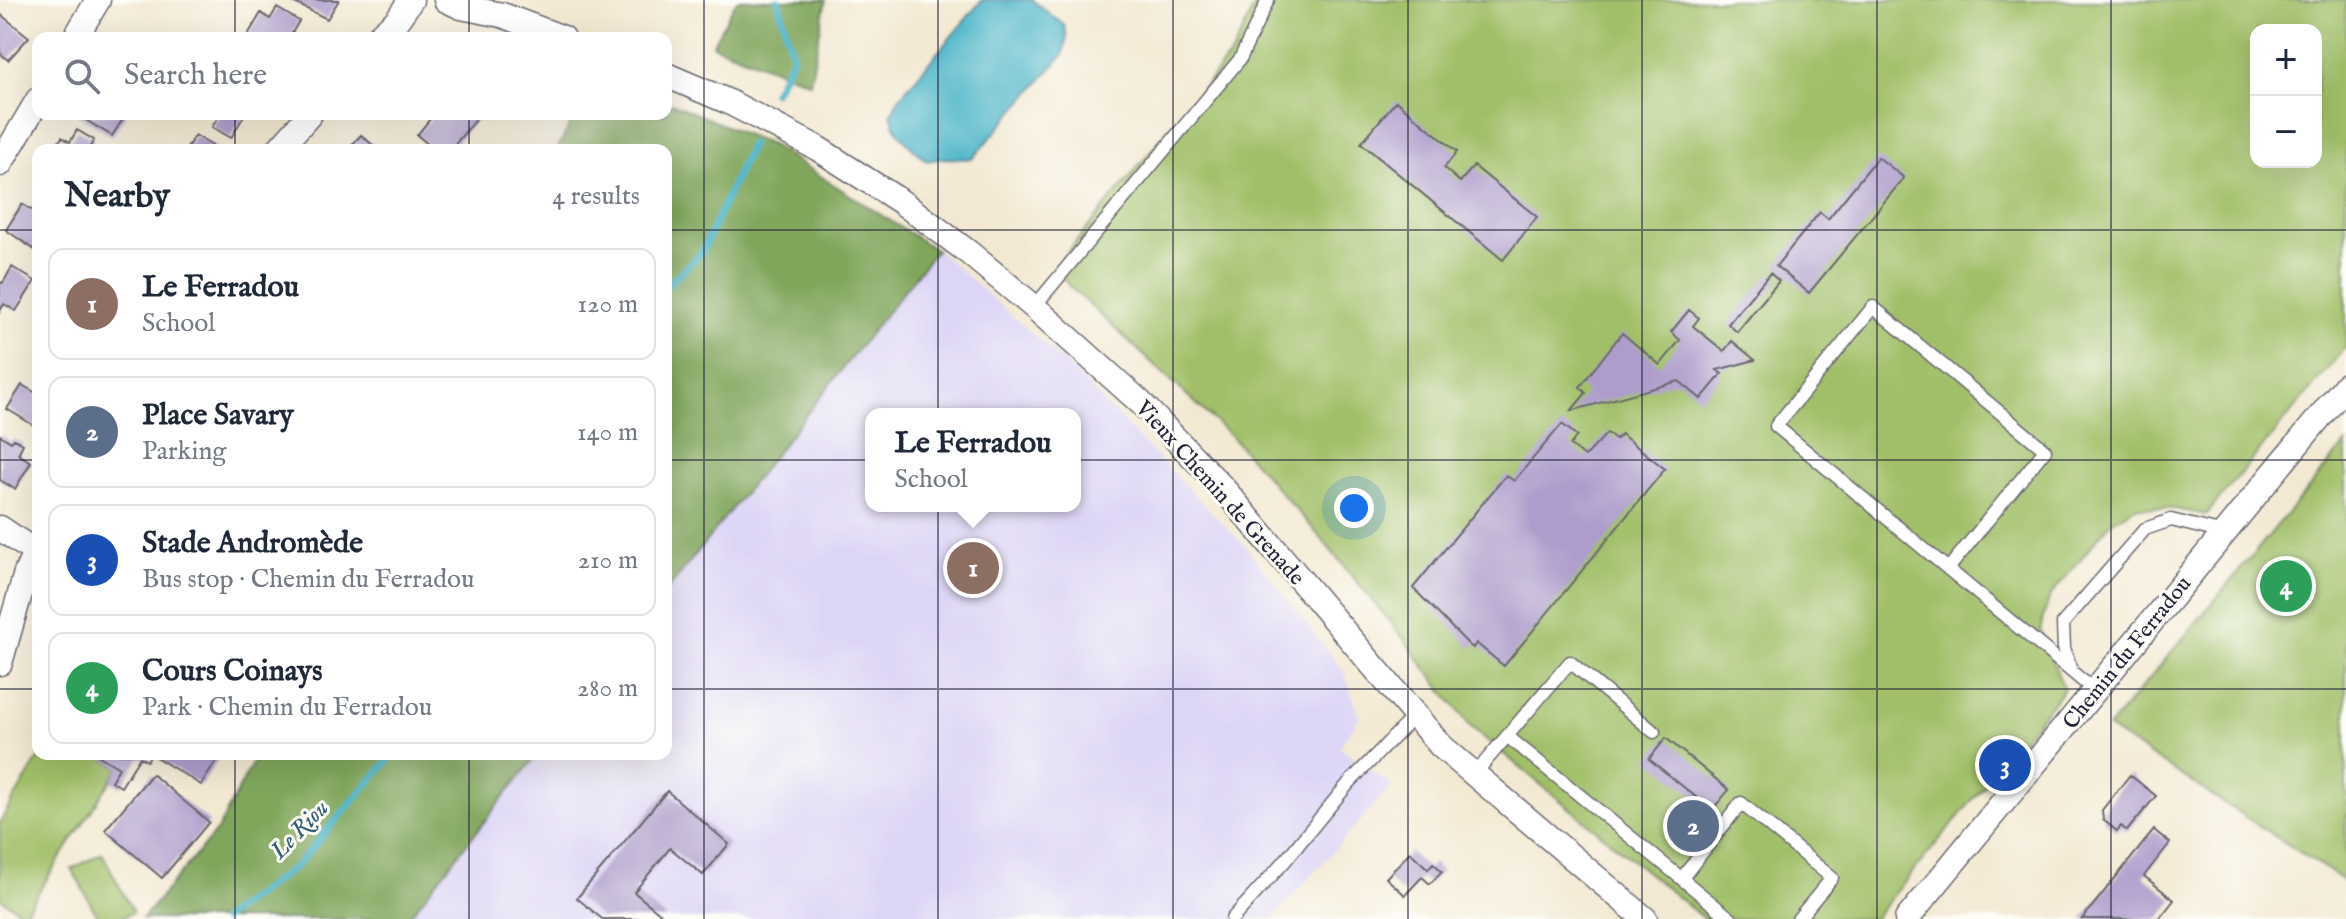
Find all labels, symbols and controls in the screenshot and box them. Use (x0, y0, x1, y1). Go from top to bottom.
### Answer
map controls (2250, 24, 2322, 168)
button: + (2250, 24, 2322, 96)
search box (32, 32, 672, 120)
icon: search (60, 54, 104, 98)
text: Search here (124, 57, 267, 95)
button: − (2250, 96, 2322, 168)
text: Nearby (64, 175, 170, 218)
text: 4 results (552, 180, 640, 213)
text: Le Ferradou (142, 269, 299, 307)
text: 1 (87, 288, 97, 321)
text: 120 m (578, 288, 638, 321)
text: School (142, 307, 215, 340)
street label: Vieux Chemin de Grenade (1128, 394, 1310, 592)
text: Place Savary (142, 397, 294, 435)
popup (865, 408, 1081, 512)
text: 2 (86, 416, 98, 449)
text: 140 m (577, 416, 638, 449)
text: Le Ferradou (894, 425, 1052, 463)
text: Parking (142, 435, 226, 468)
text: School (894, 463, 968, 496)
your location (1334, 488, 1374, 528)
text: Stade Andromède (142, 525, 363, 563)
pin: 1 (947, 538, 999, 598)
text: 3 (87, 544, 97, 577)
text: 210 m (578, 544, 638, 577)
pin: 4 (2260, 556, 2312, 616)
text: Bus stop · Chemin du Ferradou (142, 563, 474, 596)
street label: Chemin du Ferradou (2057, 571, 2198, 736)
text: Cours Coinays (142, 653, 323, 691)
text: 4 (86, 672, 98, 705)
text: 280 m (577, 672, 638, 705)
text: Park · Chemin du Ferradou (142, 691, 432, 724)
pin: 3 (1979, 735, 2031, 795)
water label: Le Riou (264, 794, 336, 867)
pin: 2 (1667, 796, 1719, 856)

